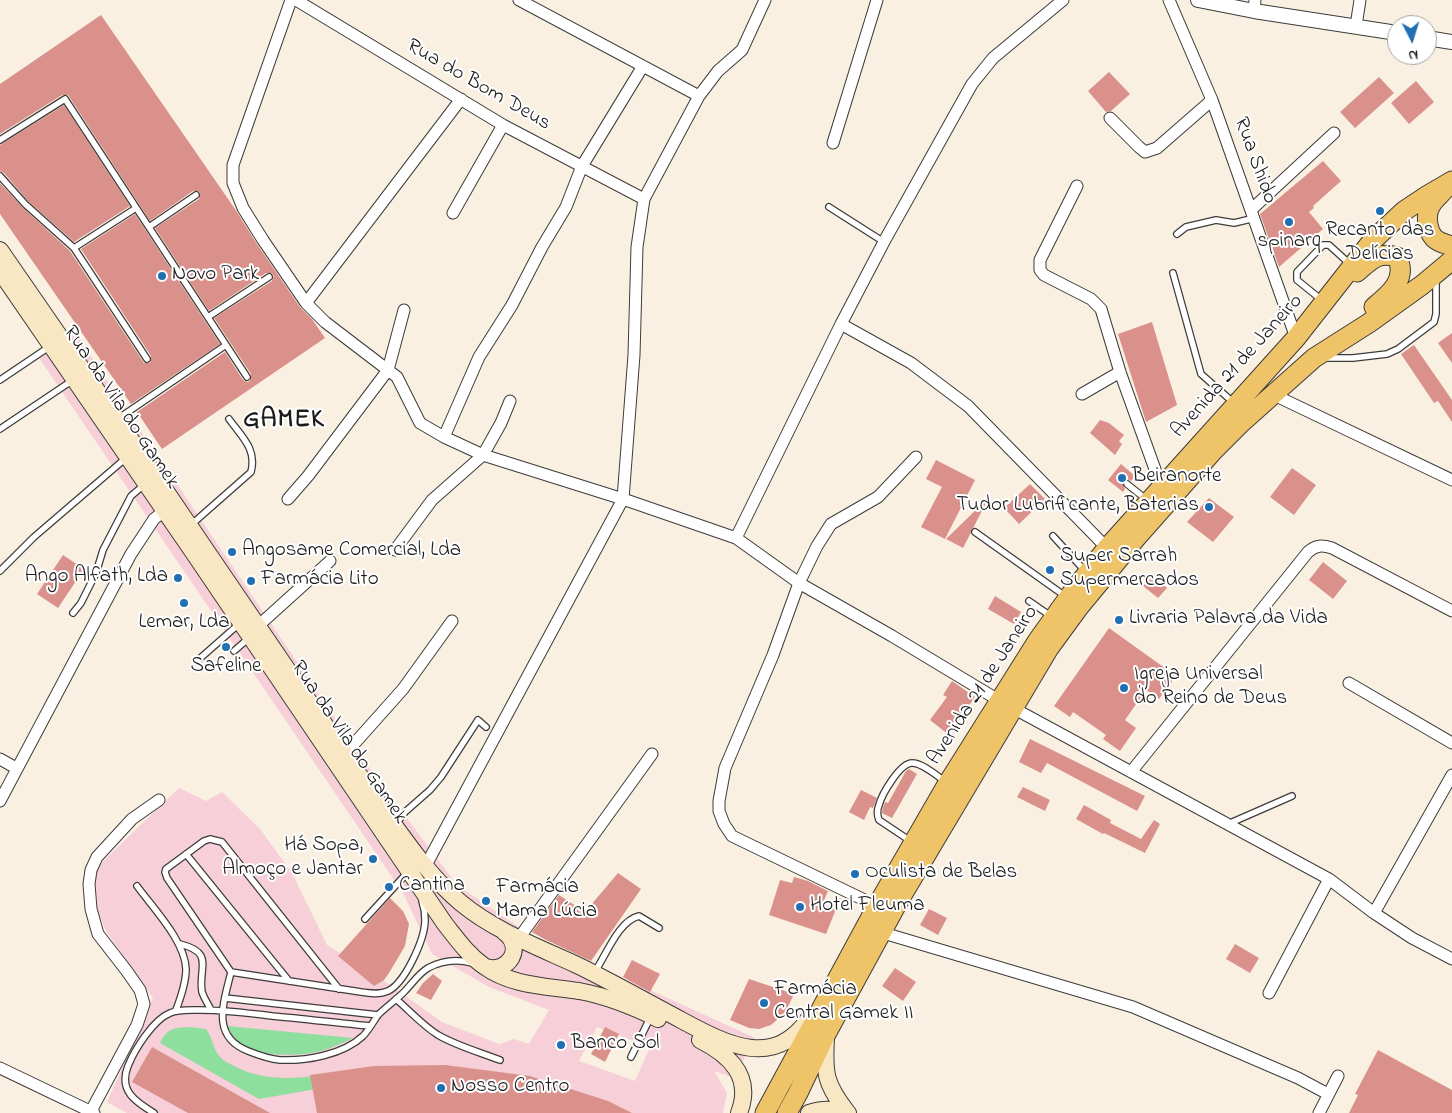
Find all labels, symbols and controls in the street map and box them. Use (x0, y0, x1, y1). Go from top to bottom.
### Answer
north arrow (1387, 15, 1437, 65)
street label: Rua do Bom Deus (401, 35, 555, 137)
text: N (1408, 44, 1419, 65)
street label: Rua Shido (1227, 114, 1281, 208)
marker: Recanto das Delícias (1374, 205, 1386, 217)
marker: spinarq (1283, 216, 1295, 228)
place label: Recanto das Delícias (1325, 219, 1435, 269)
place label: spinarq (1258, 230, 1320, 256)
place label: Novo Park (172, 263, 259, 289)
marker: Novo Park (156, 270, 168, 282)
street label: Avenida 21 de Janeiro (1167, 290, 1309, 444)
street label: Rua da Vila do Gamek (56, 322, 184, 494)
district label: GAMEK (243, 406, 325, 438)
place label: Beiranorte (1132, 465, 1221, 491)
marker: Beiranorte (1116, 472, 1128, 484)
place label: Tudor Lubrificante, Baterias (957, 494, 1199, 520)
marker: Tudor Lubrificante, Baterias (1203, 501, 1215, 513)
place label: Angosame Comercial, Lda (242, 539, 461, 565)
place label: Super Sarrah Supermercados (1060, 545, 1199, 595)
marker: Angosame Comercial, Lda (226, 546, 238, 558)
marker: Super Sarrah Supermercados (1044, 564, 1056, 576)
place label: Ango Alfath, Lda (25, 565, 168, 591)
place label: Farmácia Lito (261, 568, 379, 594)
marker: Ango Alfath, Lda (172, 572, 184, 584)
marker: Farmácia Lito (245, 575, 257, 587)
marker: Lemar, Lda (178, 597, 190, 609)
street label: Avenida 21 de Janeiro (923, 602, 1045, 770)
place label: Livraria Palavra da Vida (1129, 607, 1328, 633)
place label: Lemar, Lda (138, 611, 230, 637)
marker: Livraria Palavra da Vida (1113, 614, 1125, 626)
marker: Safeline (220, 641, 232, 653)
place label: Safeline (190, 655, 262, 681)
street label: Rua da Vila do Gamek (284, 657, 412, 829)
place label: Igreja Universal do Reino de Deus (1134, 663, 1287, 713)
marker: Igreja Universal do Reino de Deus (1118, 682, 1130, 694)
place label: Há Sopa, Almoço e Jantar (222, 834, 363, 884)
marker: Há Sopa, Almoço e Jantar (367, 853, 379, 865)
place label: Oculista de Belas (865, 861, 1017, 887)
marker: Oculista de Belas (849, 868, 861, 880)
place label: Cantina (399, 874, 465, 900)
place label: Farmácia Mama Lúcia (496, 876, 597, 926)
marker: Cantina (383, 881, 395, 893)
place label: Hotel Fleuma (810, 894, 924, 920)
marker: Farmácia Mama Lúcia (480, 895, 492, 907)
marker: Hotel Fleuma (794, 901, 806, 913)
place label: Farmácia Central Gamek II (774, 978, 914, 1028)
marker: Farmácia Central Gamek II (758, 997, 770, 1009)
place label: Banco Sol (571, 1032, 660, 1058)
marker: Banco Sol (555, 1039, 567, 1051)
place label: Nosso Centro (451, 1075, 569, 1101)
marker: Nosso Centro (435, 1082, 447, 1094)

